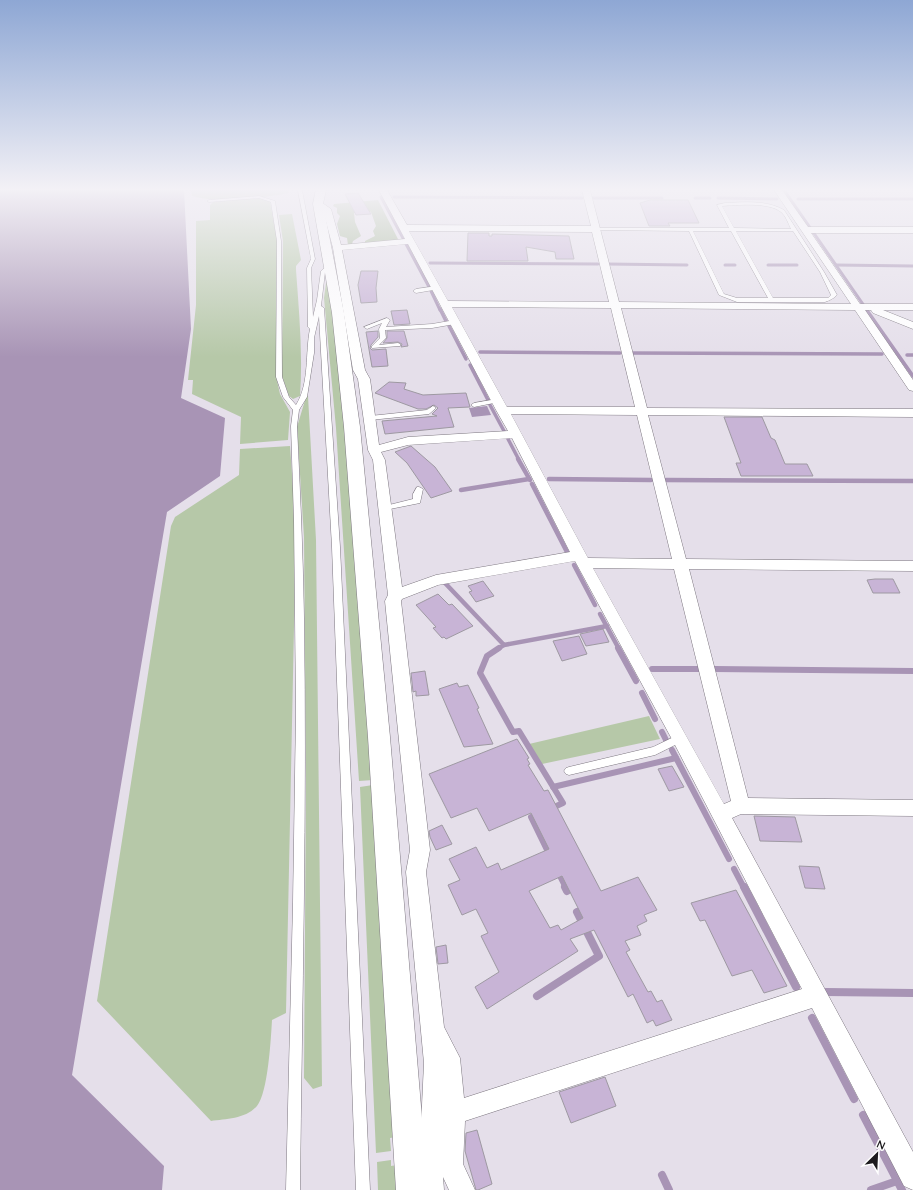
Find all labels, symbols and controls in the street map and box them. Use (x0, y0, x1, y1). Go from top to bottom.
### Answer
north arrow (857, 1134, 897, 1174)
text: N (875, 1137, 888, 1153)

